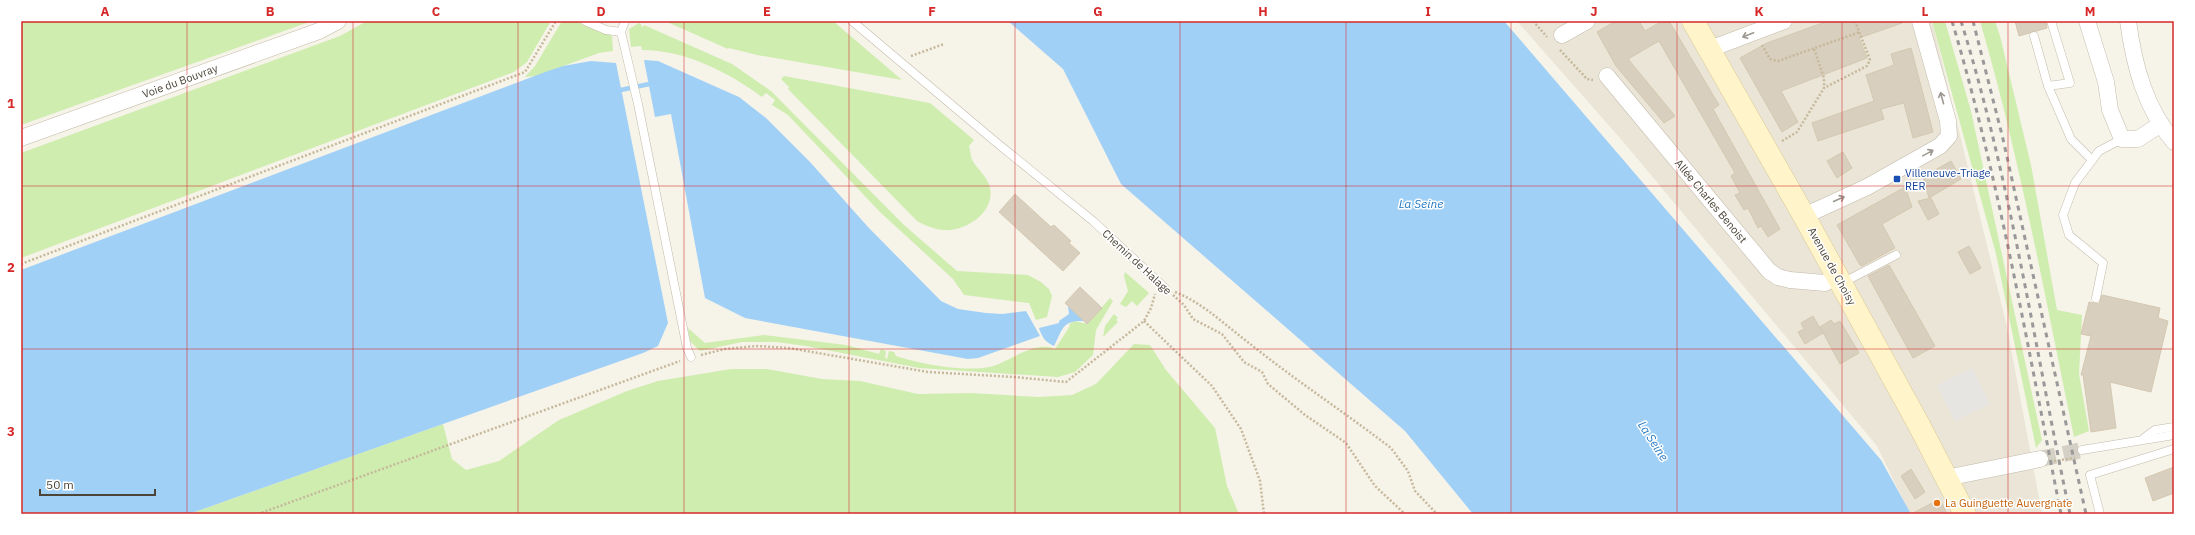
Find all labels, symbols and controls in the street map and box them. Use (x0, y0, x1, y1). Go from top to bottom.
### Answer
text: A (101, 3, 110, 20)
text: B (266, 3, 275, 20)
text: C (432, 3, 441, 20)
text: D (596, 3, 606, 20)
text: E (763, 3, 771, 20)
text: F (928, 3, 936, 20)
text: G (1093, 3, 1103, 20)
text: H (1258, 3, 1268, 20)
text: I (1425, 3, 1431, 20)
text: J (1590, 3, 1598, 20)
text: K (1754, 3, 1764, 20)
text: L (1922, 3, 1929, 20)
text: M (2085, 3, 2095, 20)
one-way arrow (1742, 31, 1754, 39)
street label: Voie du Bouvray (140, 61, 220, 101)
one-way arrow (1938, 92, 1945, 105)
text: 1 (7, 95, 15, 112)
one-way arrow (1921, 149, 1933, 156)
street label: Allée Charles Benoist (1672, 156, 1750, 246)
place label: Villeneuve-Triage RER (1905, 166, 1991, 193)
marker: Villeneuve-Triage RER (1892, 174, 1902, 184)
one-way arrow (1833, 195, 1845, 203)
water label: La Seine (1399, 196, 1443, 211)
street label: Avenue de Choisy (1805, 225, 1859, 308)
street label: Chemin de Halage (1099, 226, 1175, 298)
text: 2 (7, 259, 15, 276)
water label: La Seine (1635, 418, 1672, 464)
text: 3 (7, 423, 15, 440)
scale bar (40, 471, 155, 497)
text: 50 m (46, 477, 74, 492)
place label: La Guinguette Auvergnate (1945, 496, 2072, 510)
marker: La Guinguette Auvergnate (1932, 498, 1942, 508)

